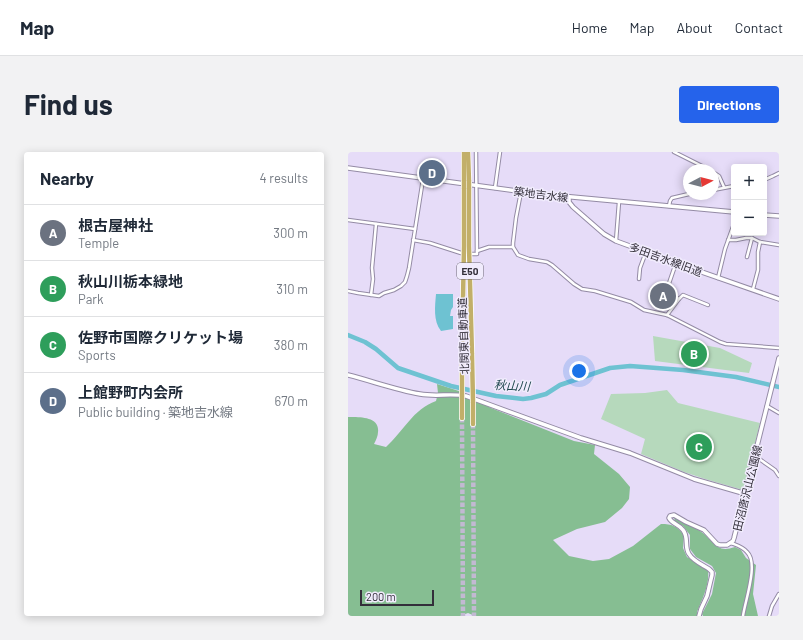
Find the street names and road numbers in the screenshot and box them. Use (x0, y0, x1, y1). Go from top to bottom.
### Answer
street label: 築地吉水線 (513, 184, 569, 204)
street label: 多田吉水線旧道 (628, 240, 704, 278)
road number: E50 (457, 263, 483, 279)
street label: 北関東自動車道 (455, 297, 471, 375)
street label: 田沼唐沢山公園線 (730, 444, 764, 532)

